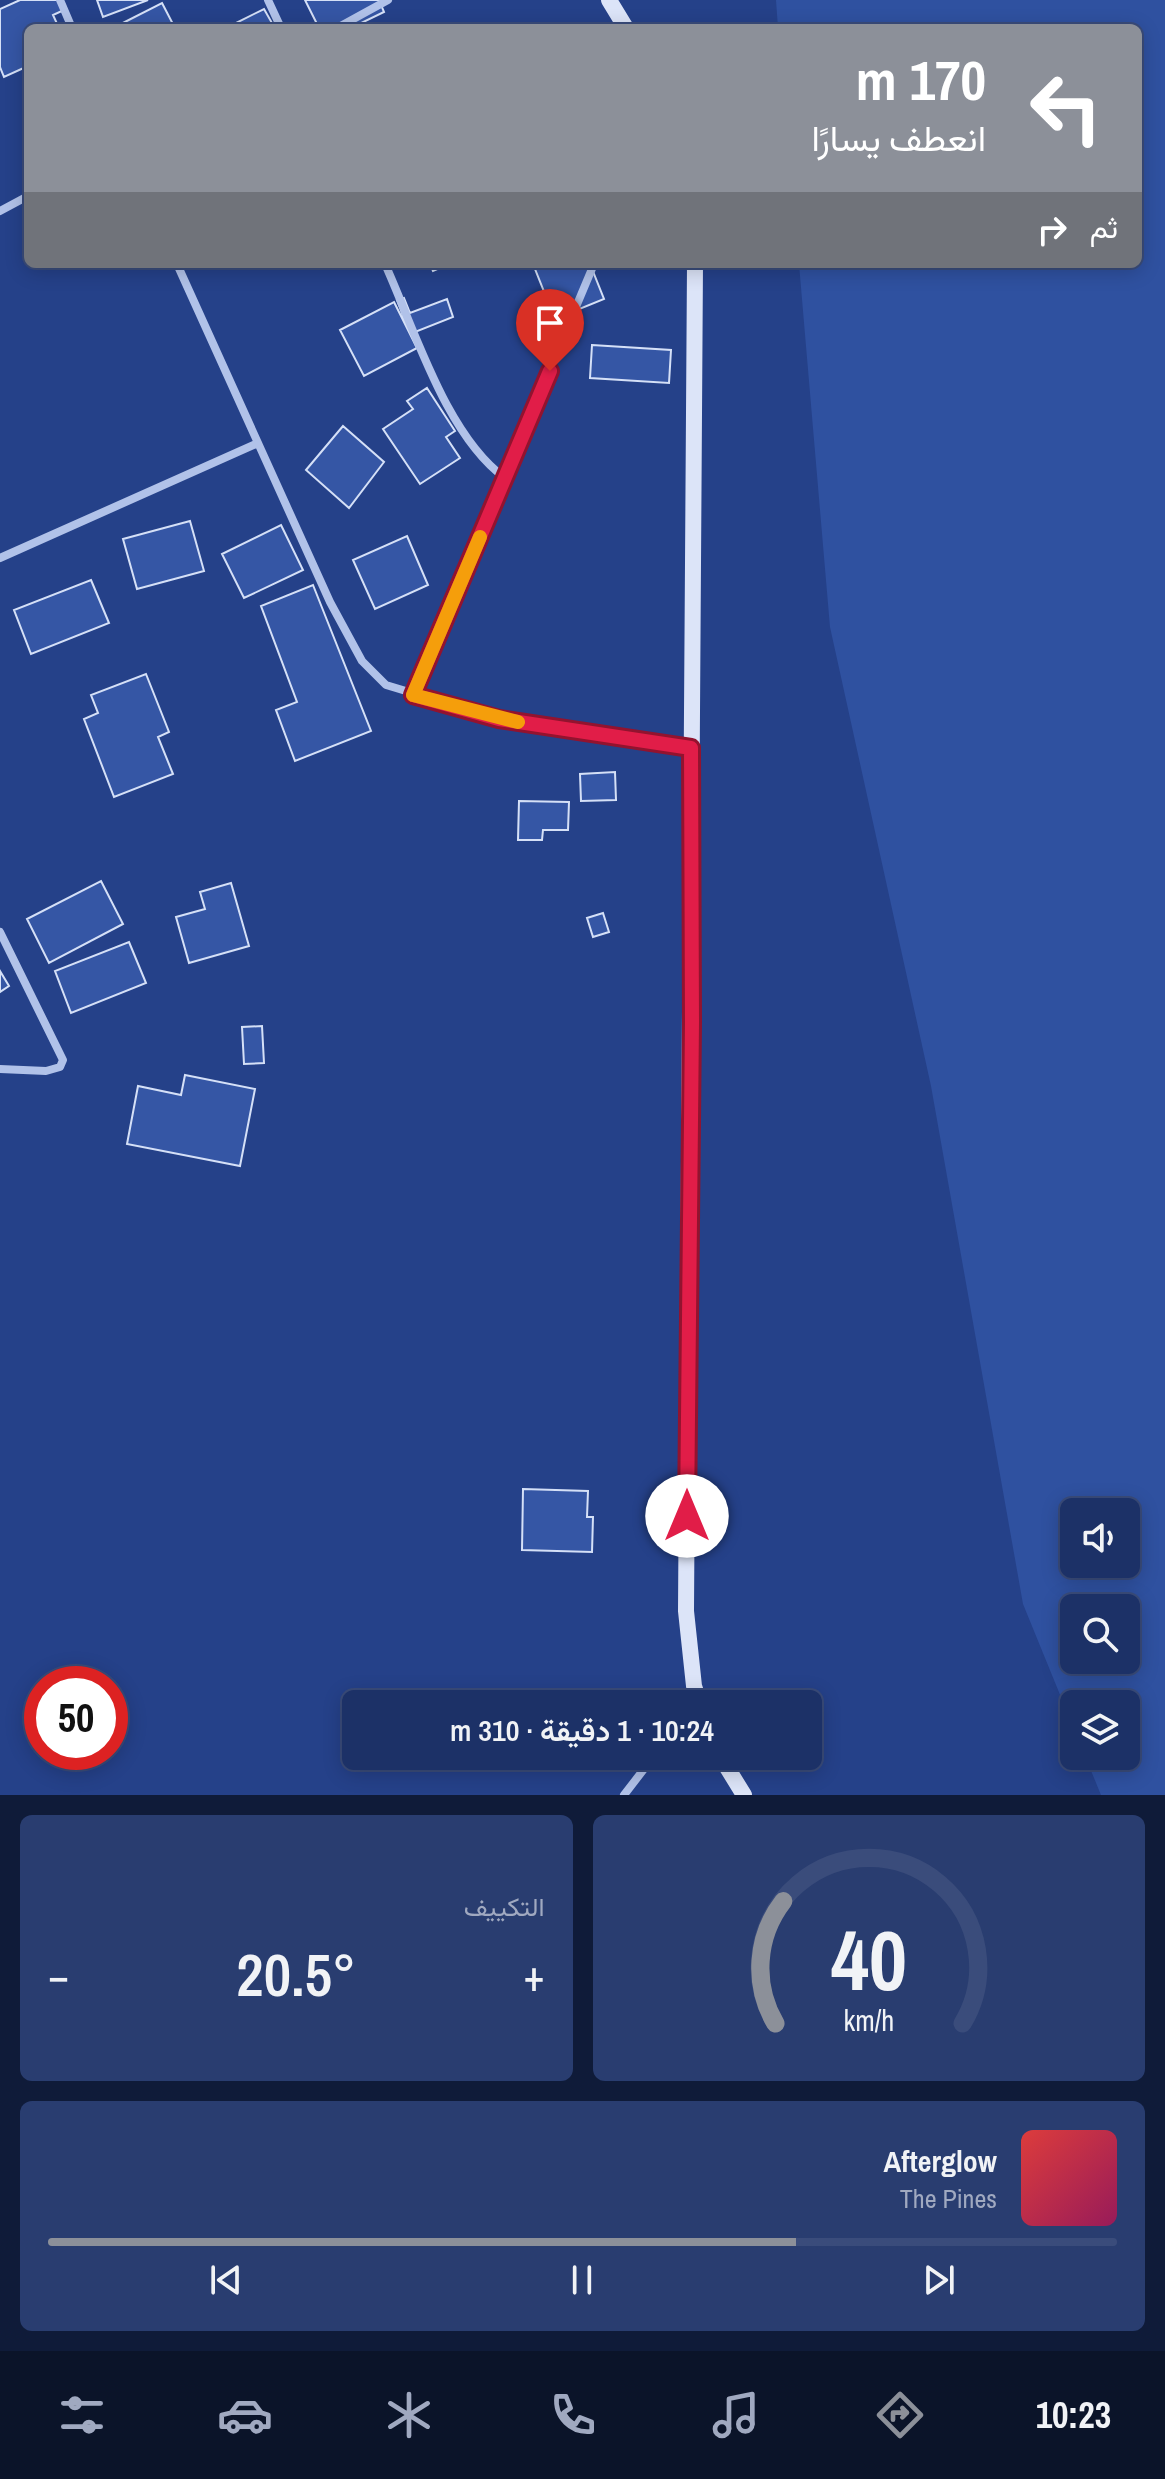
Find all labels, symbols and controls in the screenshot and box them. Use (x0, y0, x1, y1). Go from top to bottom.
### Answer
text: 170 m (856, 42, 986, 117)
icon: left (1014, 56, 1118, 160)
text: انعطف يسارًا (812, 114, 986, 162)
text: ثم (1090, 207, 1118, 247)
icon: right (1030, 208, 1074, 252)
pin (516, 289, 584, 371)
icon: arrive (528, 301, 572, 345)
position arrow (645, 1474, 729, 1558)
map controls (1060, 1498, 1140, 1770)
button: sound (1060, 1498, 1140, 1578)
button: search (1060, 1594, 1140, 1674)
speed limit sign: 50 (24, 1666, 128, 1770)
button: layers (1060, 1690, 1140, 1770)
text: 10:24 · 1 دقيقة · 310 m (450, 1710, 714, 1750)
text: التكييف (464, 1889, 545, 1924)
text: 40 (831, 1904, 907, 2016)
text: 20.5° (236, 1934, 356, 2015)
text: − (48, 1945, 69, 2005)
text: + (523, 1945, 544, 2005)
text: km/h (843, 2001, 894, 2040)
text: Afterglow (884, 2141, 997, 2181)
text: The Pines (900, 2181, 997, 2216)
icon: previous (204, 2258, 248, 2302)
icon: pause (560, 2258, 604, 2302)
icon: next (917, 2258, 961, 2302)
icon: filters (54, 2387, 110, 2443)
icon: car (217, 2387, 273, 2443)
icon: climate (381, 2387, 437, 2443)
icon: phone (545, 2387, 601, 2443)
icon: music (708, 2387, 764, 2443)
icon: directions (872, 2387, 928, 2443)
text: 10:23 (1036, 2391, 1111, 2439)

